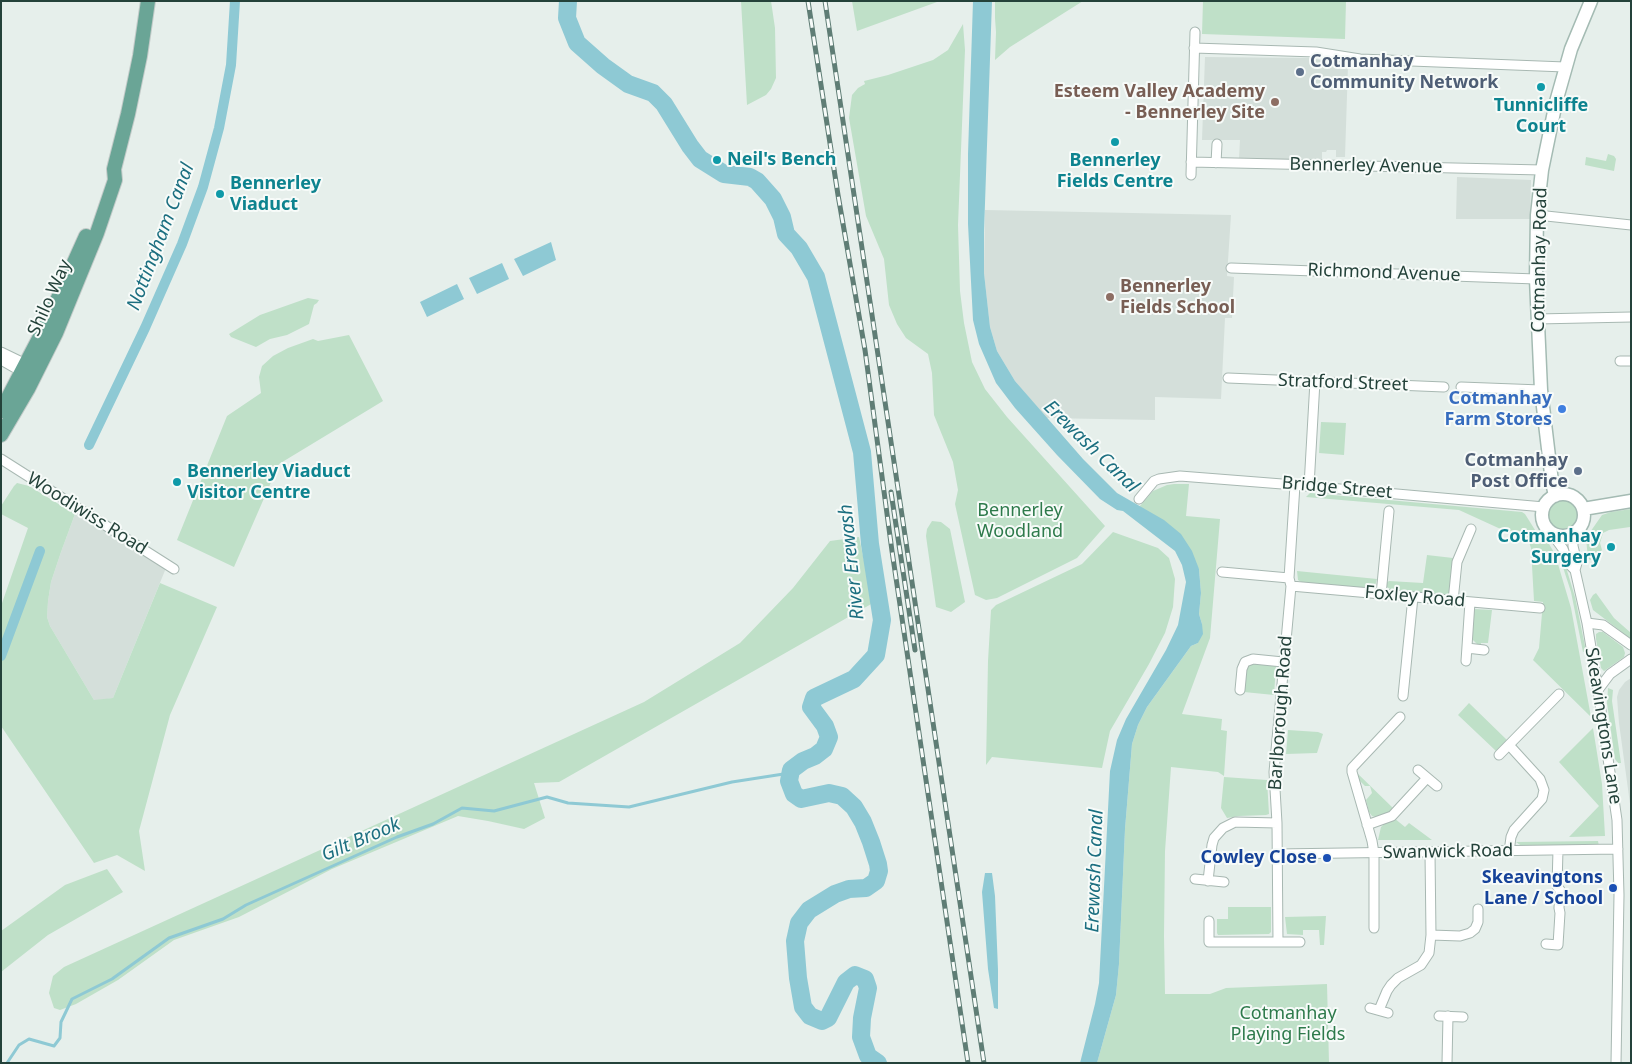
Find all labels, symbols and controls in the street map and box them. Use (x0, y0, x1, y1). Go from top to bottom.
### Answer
place label: Cotmanhay Community Network (1310, 51, 1499, 94)
marker: Cotmanhay Community Network (1294, 66, 1306, 78)
place label: Esteem Valley Academy - Bennerley Site (1054, 81, 1265, 124)
marker: Tunnicliffe Court (1535, 81, 1547, 93)
place label: Tunnicliffe Court (1494, 95, 1588, 138)
marker: Esteem Valley Academy - Bennerley Site (1269, 96, 1281, 108)
marker: Bennerley Fields Centre (1109, 136, 1121, 148)
place label: Neil's Bench (727, 149, 836, 171)
place label: Bennerley Fields Centre (1057, 150, 1173, 192)
marker: Neil's Bench (711, 154, 723, 166)
street label: Bennerley Avenue (1289, 154, 1443, 178)
water label: Nottingham Canal (122, 160, 200, 314)
place label: Bennerley Viaduct (230, 173, 321, 215)
street label: Cotmanhay Road (1528, 187, 1552, 333)
marker: Bennerley Viaduct (214, 188, 226, 200)
street label: Shilo Way (24, 256, 76, 340)
street label: Richmond Avenue (1307, 260, 1461, 286)
place label: Bennerley Fields School (1120, 276, 1235, 318)
marker: Bennerley Fields School (1104, 291, 1116, 303)
street label: Stratford Street (1278, 370, 1408, 396)
place label: Cotmanhay Farm Stores (1445, 388, 1552, 430)
water label: Erewash Canal (1039, 396, 1143, 498)
marker: Cotmanhay Farm Stores (1556, 403, 1568, 415)
place label: Cotmanhay Post Office (1465, 450, 1568, 492)
place label: Bennerley Viaduct Visitor Centre (187, 461, 351, 504)
marker: Cotmanhay Post Office (1572, 465, 1584, 477)
street label: Woodiwiss Road (23, 468, 151, 560)
street label: Bridge Street (1281, 472, 1393, 504)
marker: Bennerley Viaduct Visitor Centre (171, 476, 183, 488)
park label: Bennerley Woodland (977, 500, 1063, 542)
water label: River Erewash (835, 503, 869, 621)
place label: Cotmanhay Surgery (1498, 526, 1601, 568)
marker: Cotmanhay Surgery (1605, 541, 1617, 553)
street label: Foxley Road (1364, 582, 1466, 612)
street label: Barlborough Road (1265, 635, 1297, 791)
street label: Skeavingtons Lane (1580, 646, 1626, 806)
water label: Erewash Canal (1081, 809, 1109, 933)
water label: Gilt Brook (318, 813, 404, 867)
street label: Swanwick Road (1383, 840, 1513, 864)
place label: Cowley Close (1200, 847, 1317, 869)
marker: Cowley Close (1321, 852, 1333, 864)
place label: Skeavingtons Lane / School (1482, 867, 1603, 910)
marker: Skeavingtons Lane / School (1607, 882, 1619, 894)
park label: Cotmanhay Playing Fields (1231, 1003, 1345, 1046)

